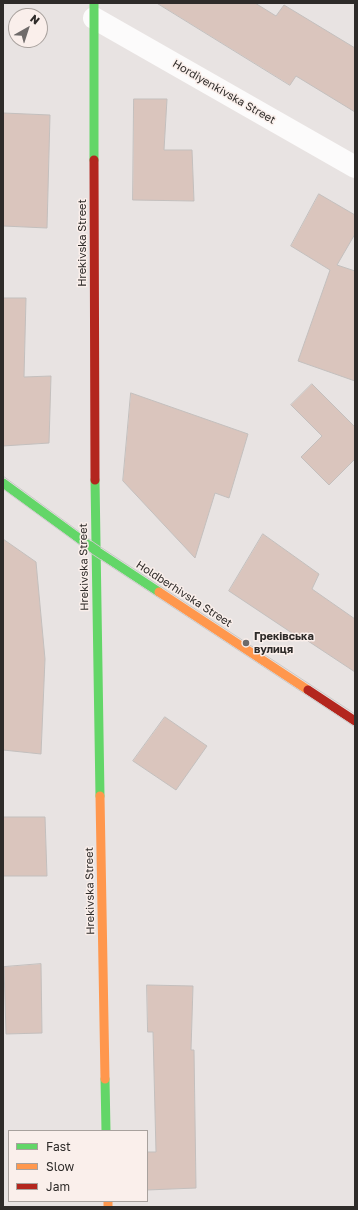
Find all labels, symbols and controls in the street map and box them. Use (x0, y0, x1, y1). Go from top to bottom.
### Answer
north arrow (8, 8, 48, 48)
text: N (28, 11, 43, 27)
street label: Hordiyenkivska Street (170, 57, 278, 127)
street label: Hrekivska Street (76, 199, 90, 287)
street label: Hrekivska Street (77, 523, 91, 611)
street label: Holdberhivska Street (133, 558, 235, 630)
place label: Греківська вулиця (254, 630, 314, 656)
marker: Греківська вулиця (241, 638, 251, 648)
street label: Hrekivska Street (83, 847, 97, 935)
legend (8, 1130, 148, 1202)
text: Fast (46, 1139, 71, 1154)
text: Slow (46, 1159, 74, 1174)
text: Jam (46, 1179, 70, 1194)

